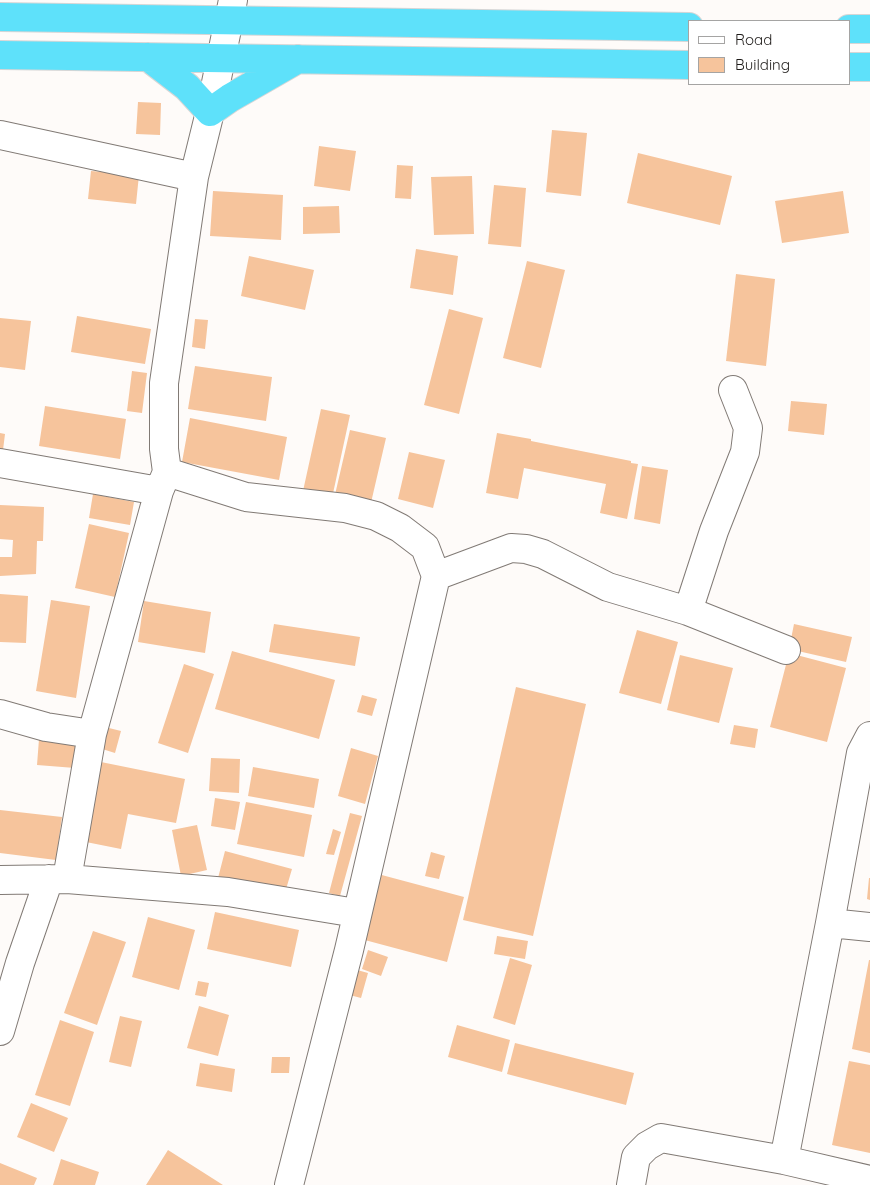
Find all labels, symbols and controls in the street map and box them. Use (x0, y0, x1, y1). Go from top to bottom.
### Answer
legend (688, 20, 850, 85)
text: Road (735, 30, 772, 49)
text: Building (735, 55, 790, 74)

